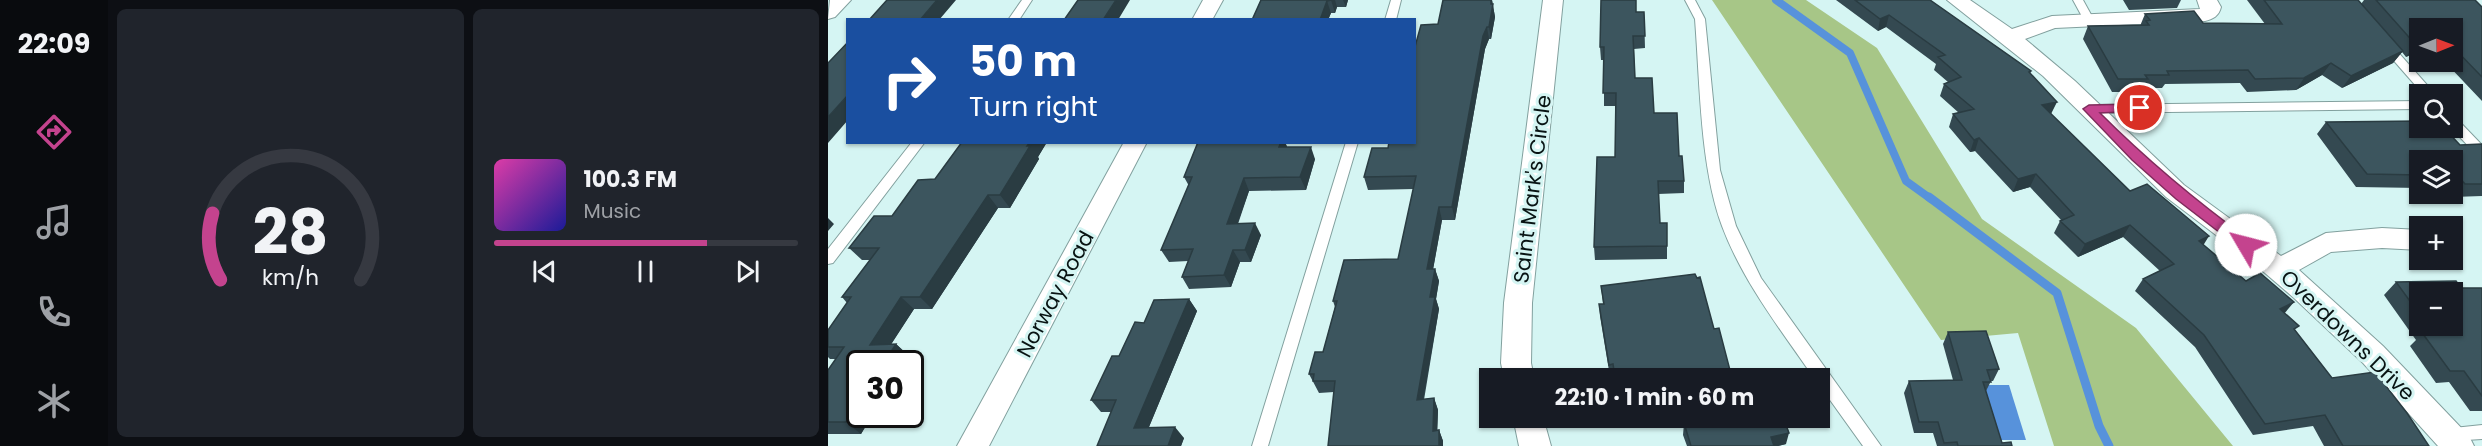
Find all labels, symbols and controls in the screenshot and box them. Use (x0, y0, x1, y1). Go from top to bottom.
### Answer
north arrow (2409, 18, 2463, 72)
map controls (2409, 18, 2463, 336)
text: 22:09 (18, 25, 90, 62)
text: 50 m (969, 32, 1077, 91)
icon: right (870, 42, 948, 120)
pin (2114, 82, 2165, 133)
button: search (2409, 84, 2463, 138)
text: Turn right (969, 88, 1098, 125)
icon: arrive (2123, 91, 2156, 124)
street label: Saint Mark's Circle (1506, 93, 1558, 285)
icon: directions (33, 111, 75, 153)
button: layers (2409, 150, 2463, 204)
text: 100.3 FM (584, 164, 677, 195)
text: 28 (252, 188, 328, 276)
text: Music (584, 197, 641, 225)
icon: music (33, 201, 75, 243)
position arrow (2214, 213, 2278, 277)
button: + (2409, 216, 2463, 270)
street label: Norway Road (1009, 226, 1101, 362)
icon: previous (528, 255, 561, 288)
icon: pause (629, 255, 662, 288)
icon: next (731, 255, 764, 288)
text: km/h (262, 262, 319, 293)
street label: Overdowns Drive (2274, 263, 2422, 407)
button: − (2409, 282, 2463, 336)
icon: phone (33, 291, 75, 333)
speed limit sign: 30 (846, 350, 924, 428)
icon: climate (33, 380, 75, 422)
text: 22:10 · 1 min · 60 m (1555, 382, 1754, 413)

